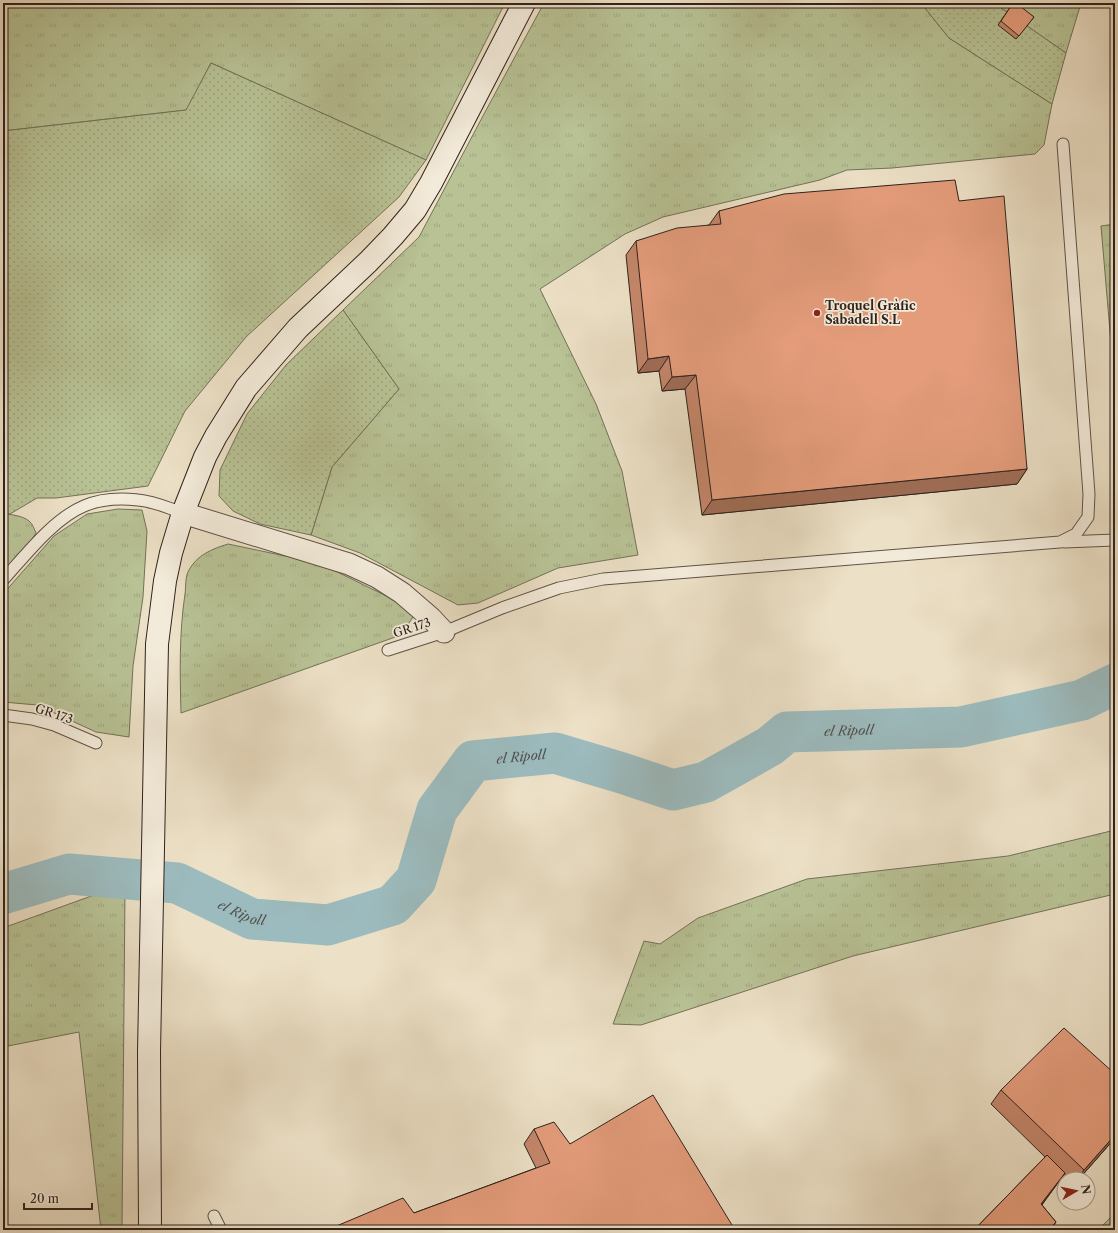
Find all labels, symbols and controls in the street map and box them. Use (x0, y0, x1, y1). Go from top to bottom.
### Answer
place label: Troquel Gràfic Sabadell S.L (825, 298, 916, 327)
marker: Troquel Gràfic Sabadell S.L (812, 308, 822, 318)
street label: GR 173 (391, 614, 433, 641)
street label: GR 173 (33, 700, 75, 727)
water label: el Ripoll (824, 721, 876, 739)
water label: el Ripoll (496, 746, 548, 767)
water label: el Ripoll (216, 896, 268, 928)
north arrow (1056, 1171, 1096, 1211)
text: N (1078, 1184, 1094, 1196)
scale bar (24, 1185, 92, 1211)
text: 20 m (30, 1191, 59, 1206)

